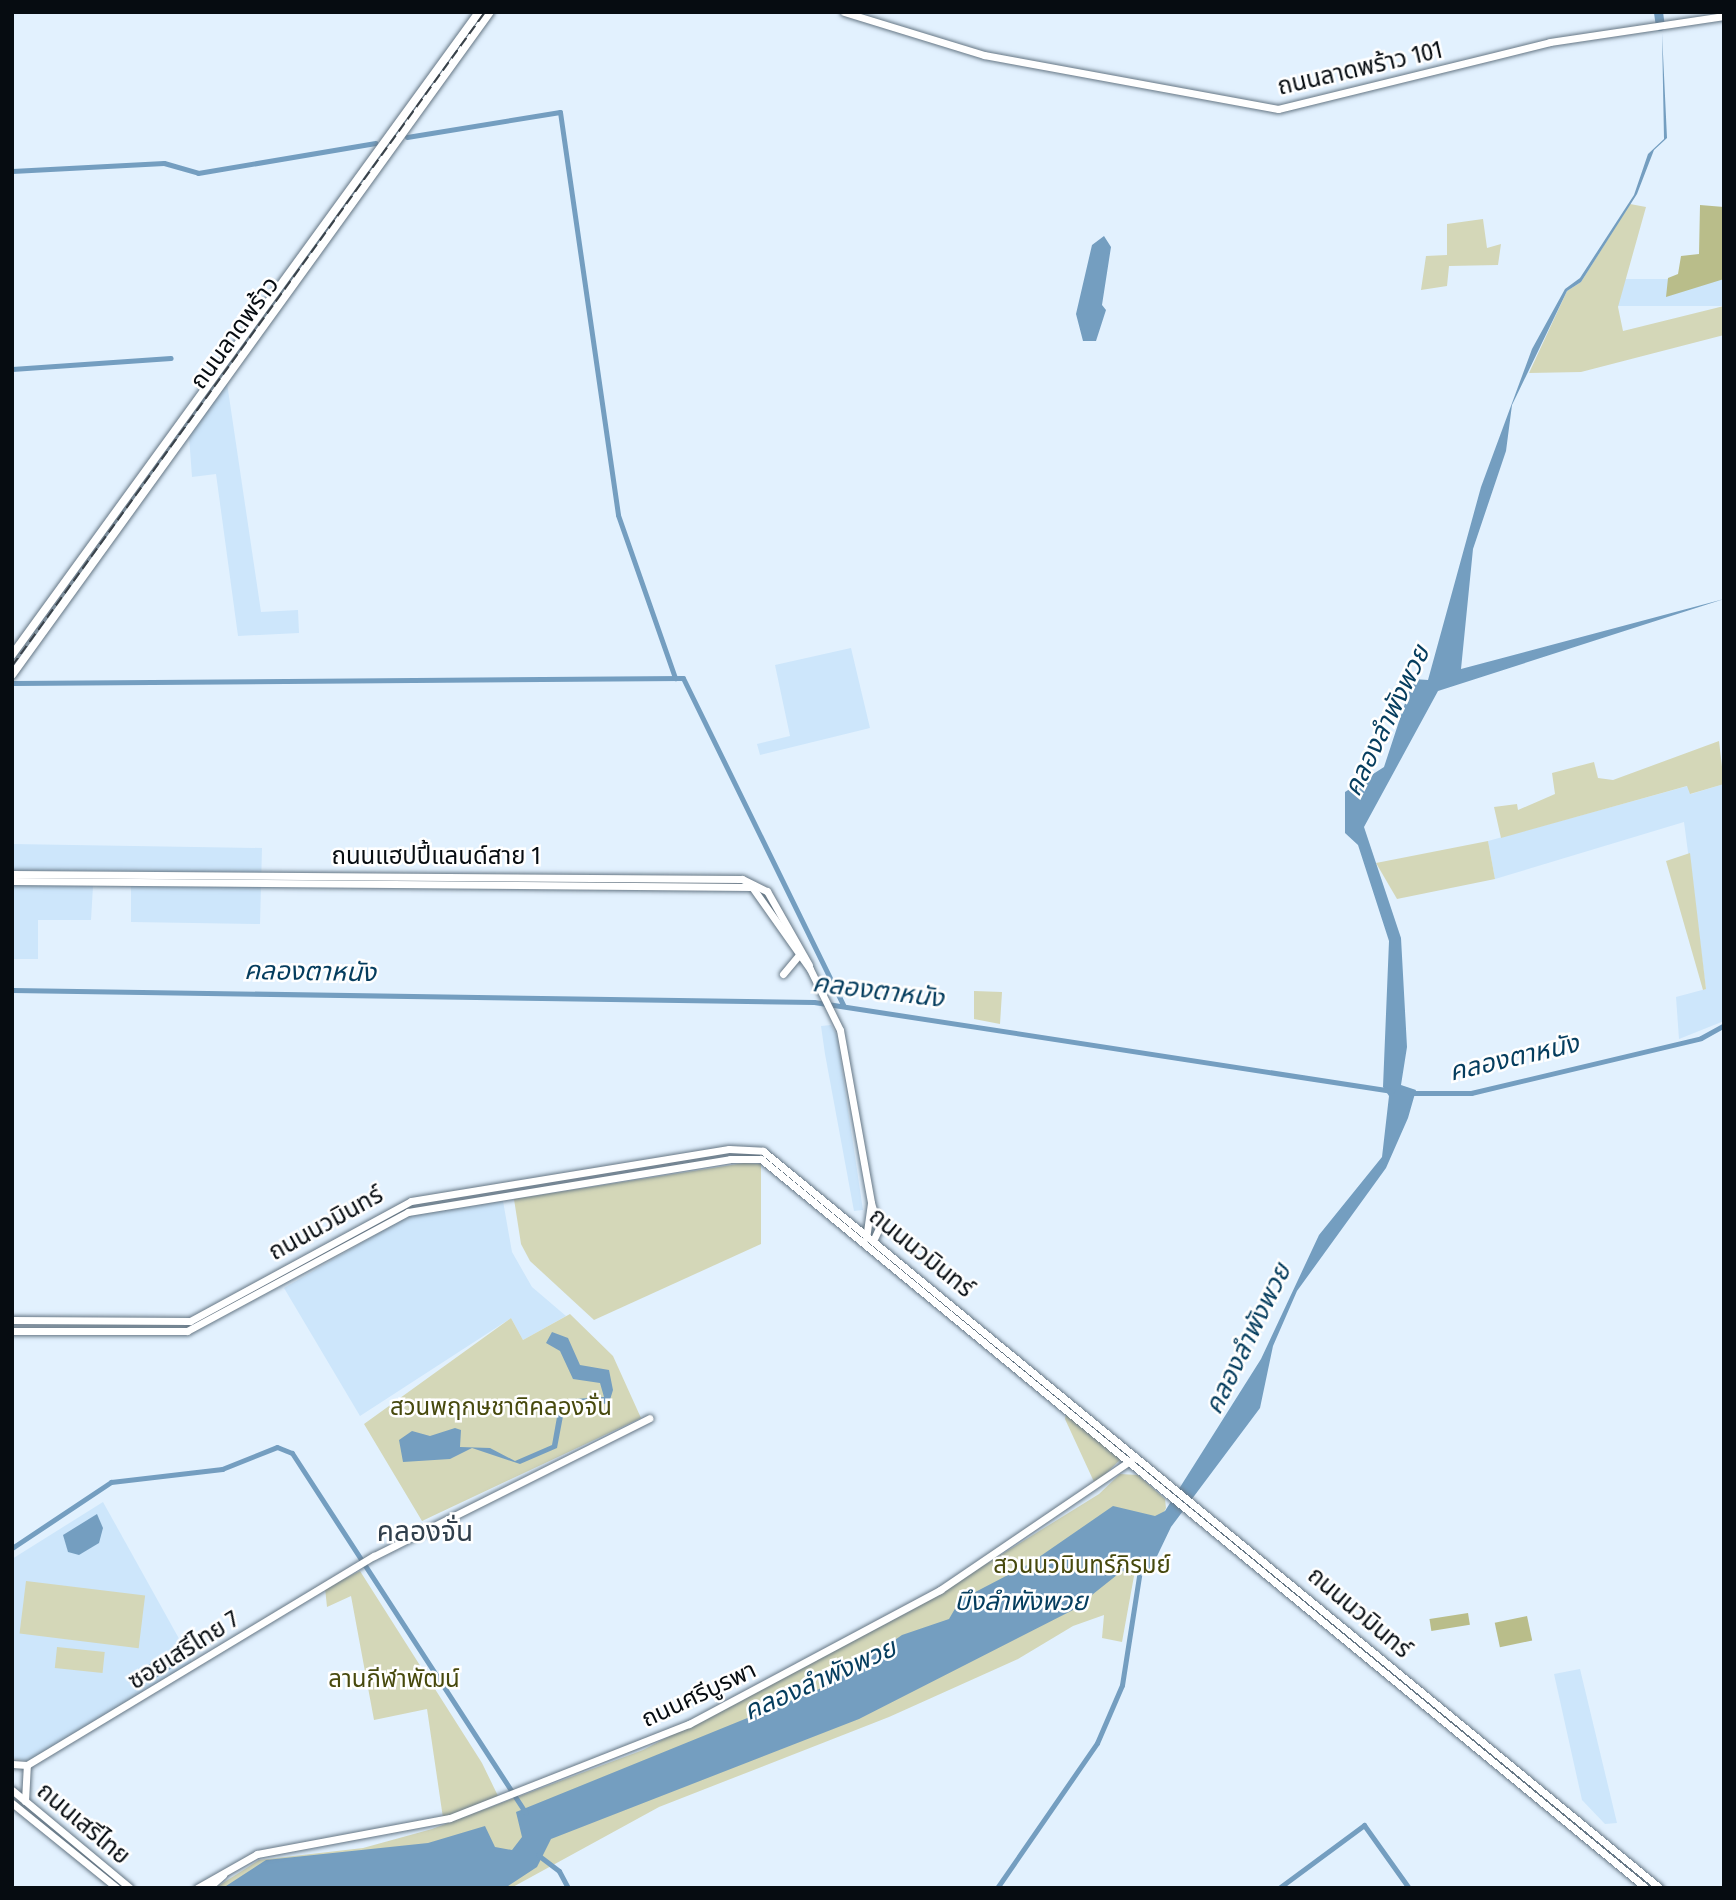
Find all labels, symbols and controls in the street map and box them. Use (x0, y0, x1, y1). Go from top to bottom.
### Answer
street label: ถนนลาดพร้าว 101 (1275, 36, 1445, 102)
street label: ถนนลาดพร้าว (185, 271, 285, 395)
water label: คลองลำพังพวย (1337, 641, 1437, 801)
street label: ถนนแฮปปี้แลนด์สาย 1 (331, 843, 541, 871)
water label: คลองตาหนัง (244, 955, 376, 989)
water label: คลองตาหนัง (811, 967, 945, 1015)
water label: คลองตาหนัง (1446, 1028, 1582, 1088)
street label: ถนนนวมินทร์ (264, 1181, 388, 1267)
street label: ถนนนวมินทร์ (863, 1202, 979, 1304)
water label: คลองลำพังพวย (1198, 1259, 1298, 1419)
park label: สวนพฤกษชาติคลองจั่น (390, 1394, 612, 1422)
district label: คลองจั่น (377, 1515, 473, 1549)
park label: สวนนวมินทร์ภิรมย์ (993, 1552, 1171, 1580)
street label: ถนนนวมินทร์ (1301, 1561, 1417, 1665)
water label: บึงลำพังพวย (954, 1586, 1088, 1618)
street label: ซอยเสรีไทย 7 (123, 1606, 245, 1696)
water label: คลองลำพังพวย (739, 1633, 901, 1727)
street label: ถนนศรีบูรพา (637, 1656, 761, 1734)
park label: ลานกีฬาพัฒน์ (328, 1666, 460, 1694)
street label: ถนนเสรีไทย (31, 1777, 135, 1871)

